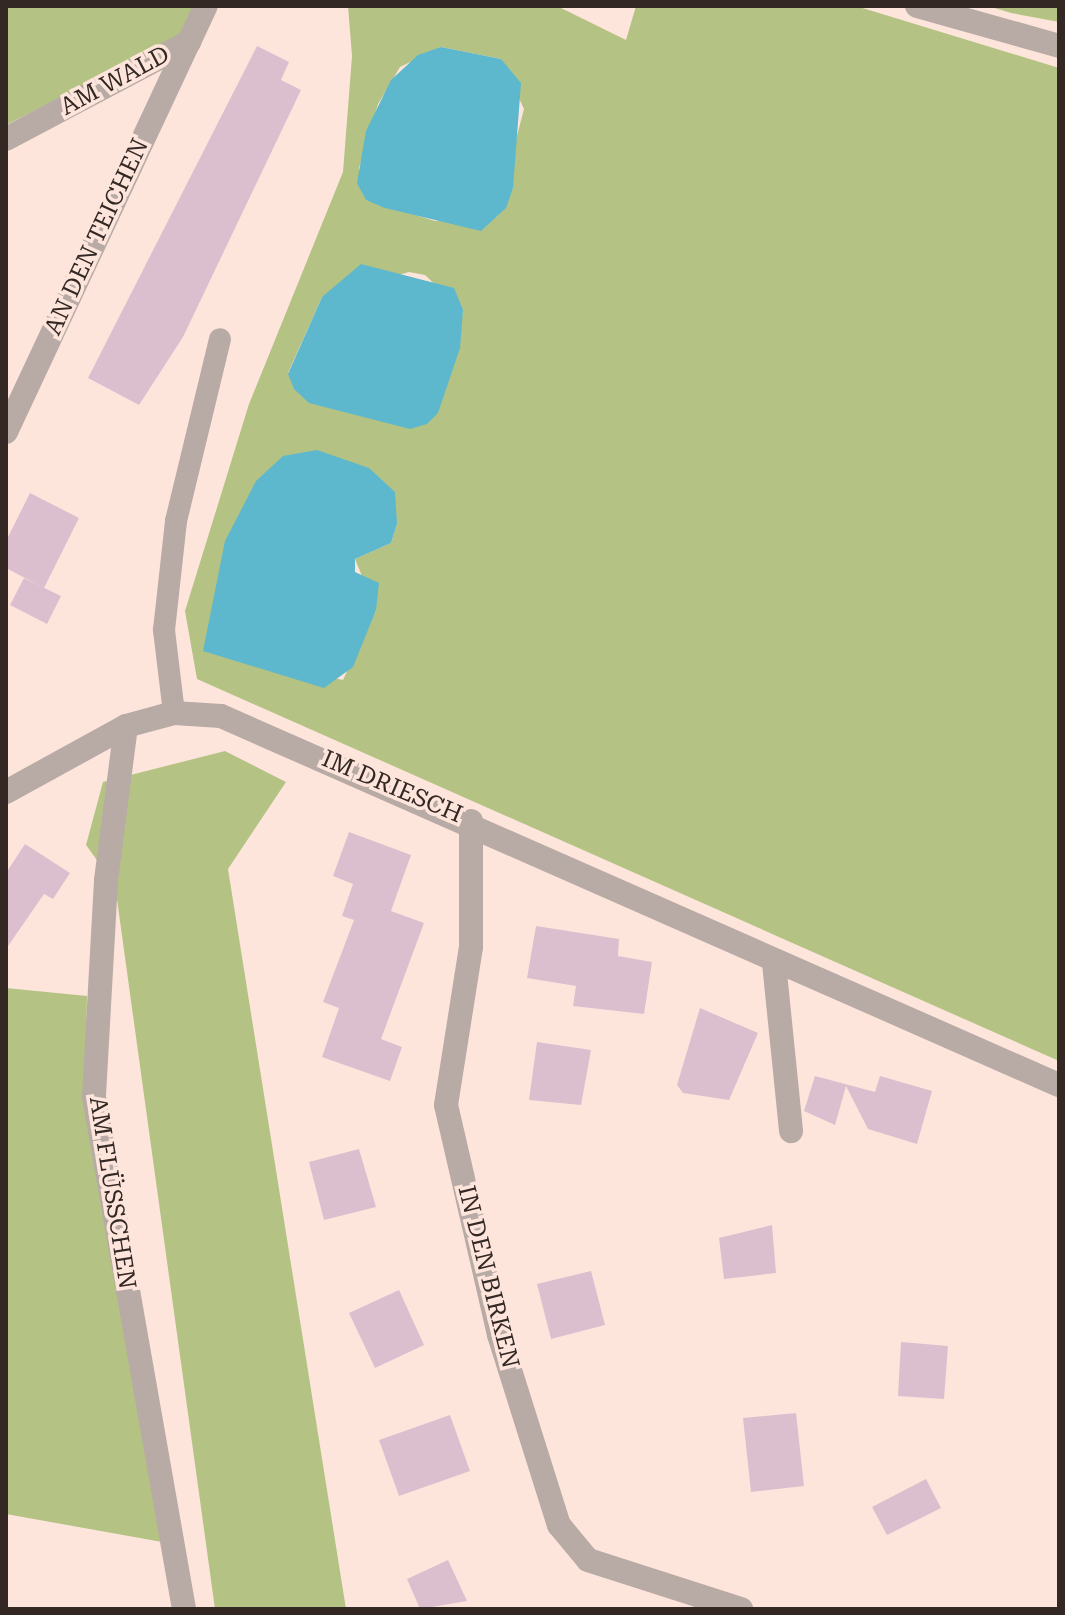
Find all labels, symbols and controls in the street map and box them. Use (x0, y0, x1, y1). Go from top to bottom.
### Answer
street label: AM WALD (56, 40, 174, 122)
street label: AN DEN TEICHEN (39, 134, 155, 340)
street label: IM DRIESCH (318, 745, 466, 829)
street label: AM FLÜSSCHEN (83, 1095, 141, 1291)
street label: IN DEN BIRKEN (451, 1183, 525, 1371)

